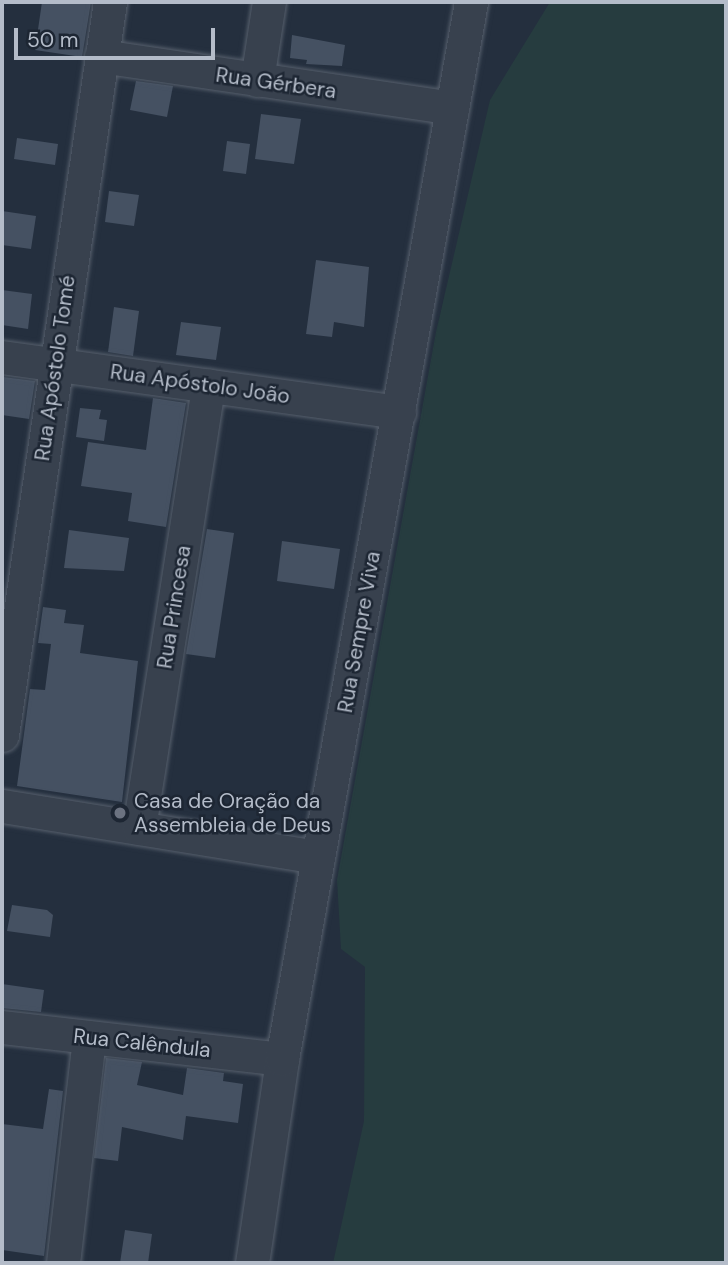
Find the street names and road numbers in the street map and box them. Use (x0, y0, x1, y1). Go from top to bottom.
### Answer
street label: Rua Gérbera (214, 62, 338, 104)
street label: Rua Apóstolo Tomé (29, 274, 81, 462)
street label: Rua Apóstolo João (109, 359, 291, 409)
street label: Rua Princesa (152, 544, 196, 670)
street label: Rua Sempre Viva (332, 549, 386, 715)
street label: Rua Calêndula (72, 1023, 212, 1063)

